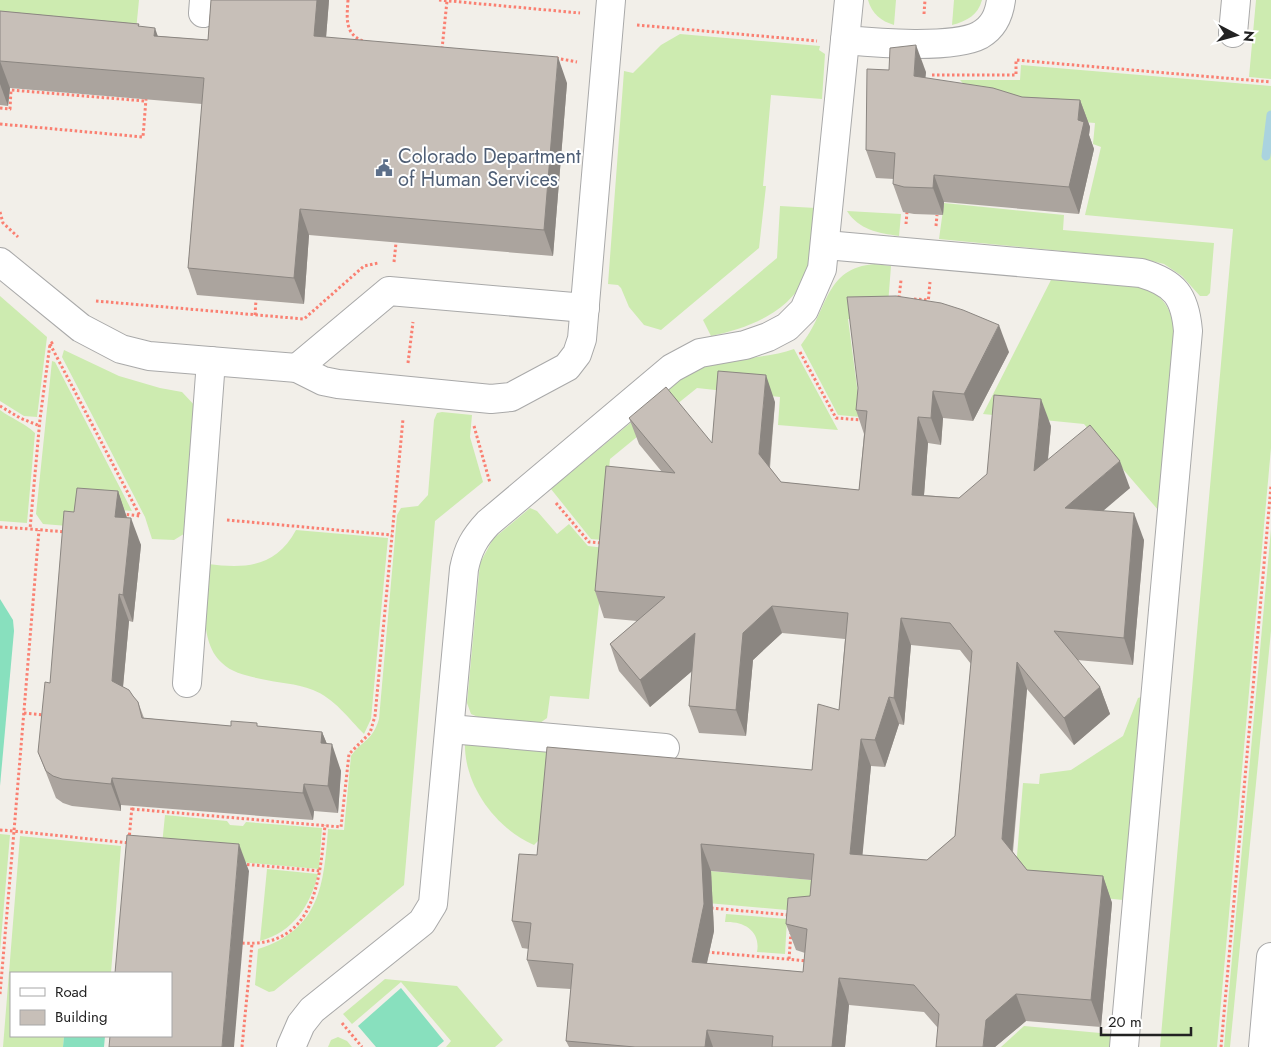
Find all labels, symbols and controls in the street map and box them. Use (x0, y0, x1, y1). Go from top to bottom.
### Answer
north arrow (1211, 10, 1261, 60)
text: N (1238, 30, 1259, 43)
place label: Colorado Department of Human Services (398, 142, 581, 194)
public building icon: Colorado Department of Human Services (374, 158, 394, 178)
legend (10, 972, 172, 1037)
text: Road (55, 981, 87, 1003)
scale bar (1101, 1004, 1191, 1036)
text: Building (55, 1006, 107, 1028)
text: 20 m (1108, 1011, 1142, 1033)

